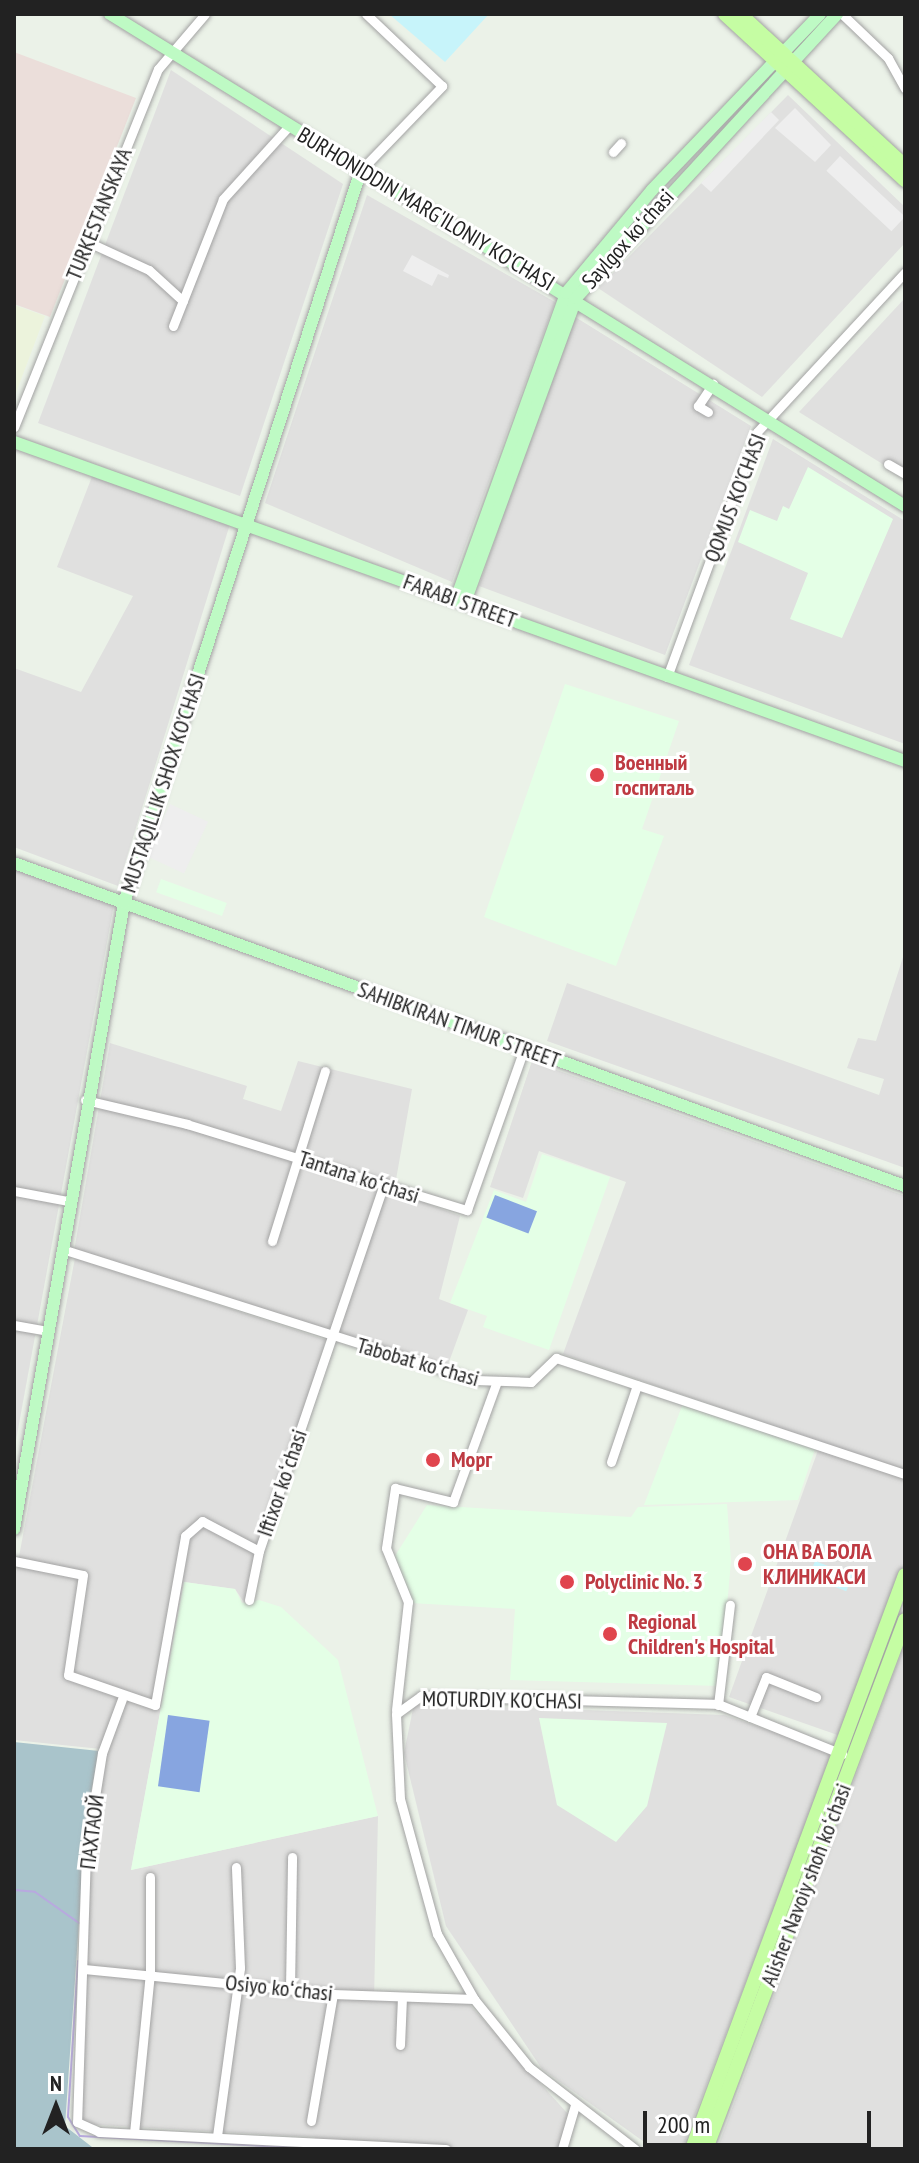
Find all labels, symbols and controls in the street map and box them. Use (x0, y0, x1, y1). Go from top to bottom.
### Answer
street label: BURHONIDDIN MARG'ILONIY KO'CHASI (292, 122, 560, 296)
street label: TURKESTANSKAYA (60, 144, 138, 284)
street label: Saylgox koʻchasi (576, 184, 680, 294)
street label: QOMUS KO'CHASI (698, 430, 772, 566)
street label: FARABI STREET (400, 568, 520, 634)
street label: MUSTAQILLIK SHOX KO'CHASI (115, 670, 211, 896)
place label: Военный госпиталь (615, 749, 694, 800)
marker: Военный госпиталь (586, 764, 608, 786)
street label: SAHIBKIRAN TIMUR STREET (354, 976, 564, 1074)
street label: Tantana koʻchasi (295, 1145, 423, 1209)
street label: Tabobat koʻchasi (354, 1332, 482, 1392)
street label: Iftixor koʻchasi (251, 1426, 313, 1540)
place label: Морг (451, 1447, 492, 1473)
marker: Морг (422, 1449, 444, 1471)
place label: ОНА ВА БОЛА КЛИНИКАСИ (763, 1538, 873, 1590)
marker: ОНА ВА БОЛА КЛИНИКАСИ (734, 1553, 756, 1575)
place label: Polyclinic No. 3 (585, 1569, 705, 1595)
marker: Polyclinic No. 3 (556, 1571, 578, 1593)
place label: Regional Children's Hospital (628, 1608, 774, 1660)
marker: Regional Children's Hospital (599, 1623, 621, 1645)
street label: MOTURDIY KO'CHASI (422, 1685, 582, 1715)
street label: Alisher Navoiy shoh koʻchasi (755, 1780, 857, 1990)
street label: ПАХТАОЙ (74, 1793, 110, 1871)
street label: Osiyo koʻchasi (224, 1969, 334, 2007)
north arrow (16, 2067, 96, 2147)
text: N (50, 2069, 62, 2097)
scale bar (647, 2095, 875, 2145)
text: 200 m (657, 2109, 710, 2140)

